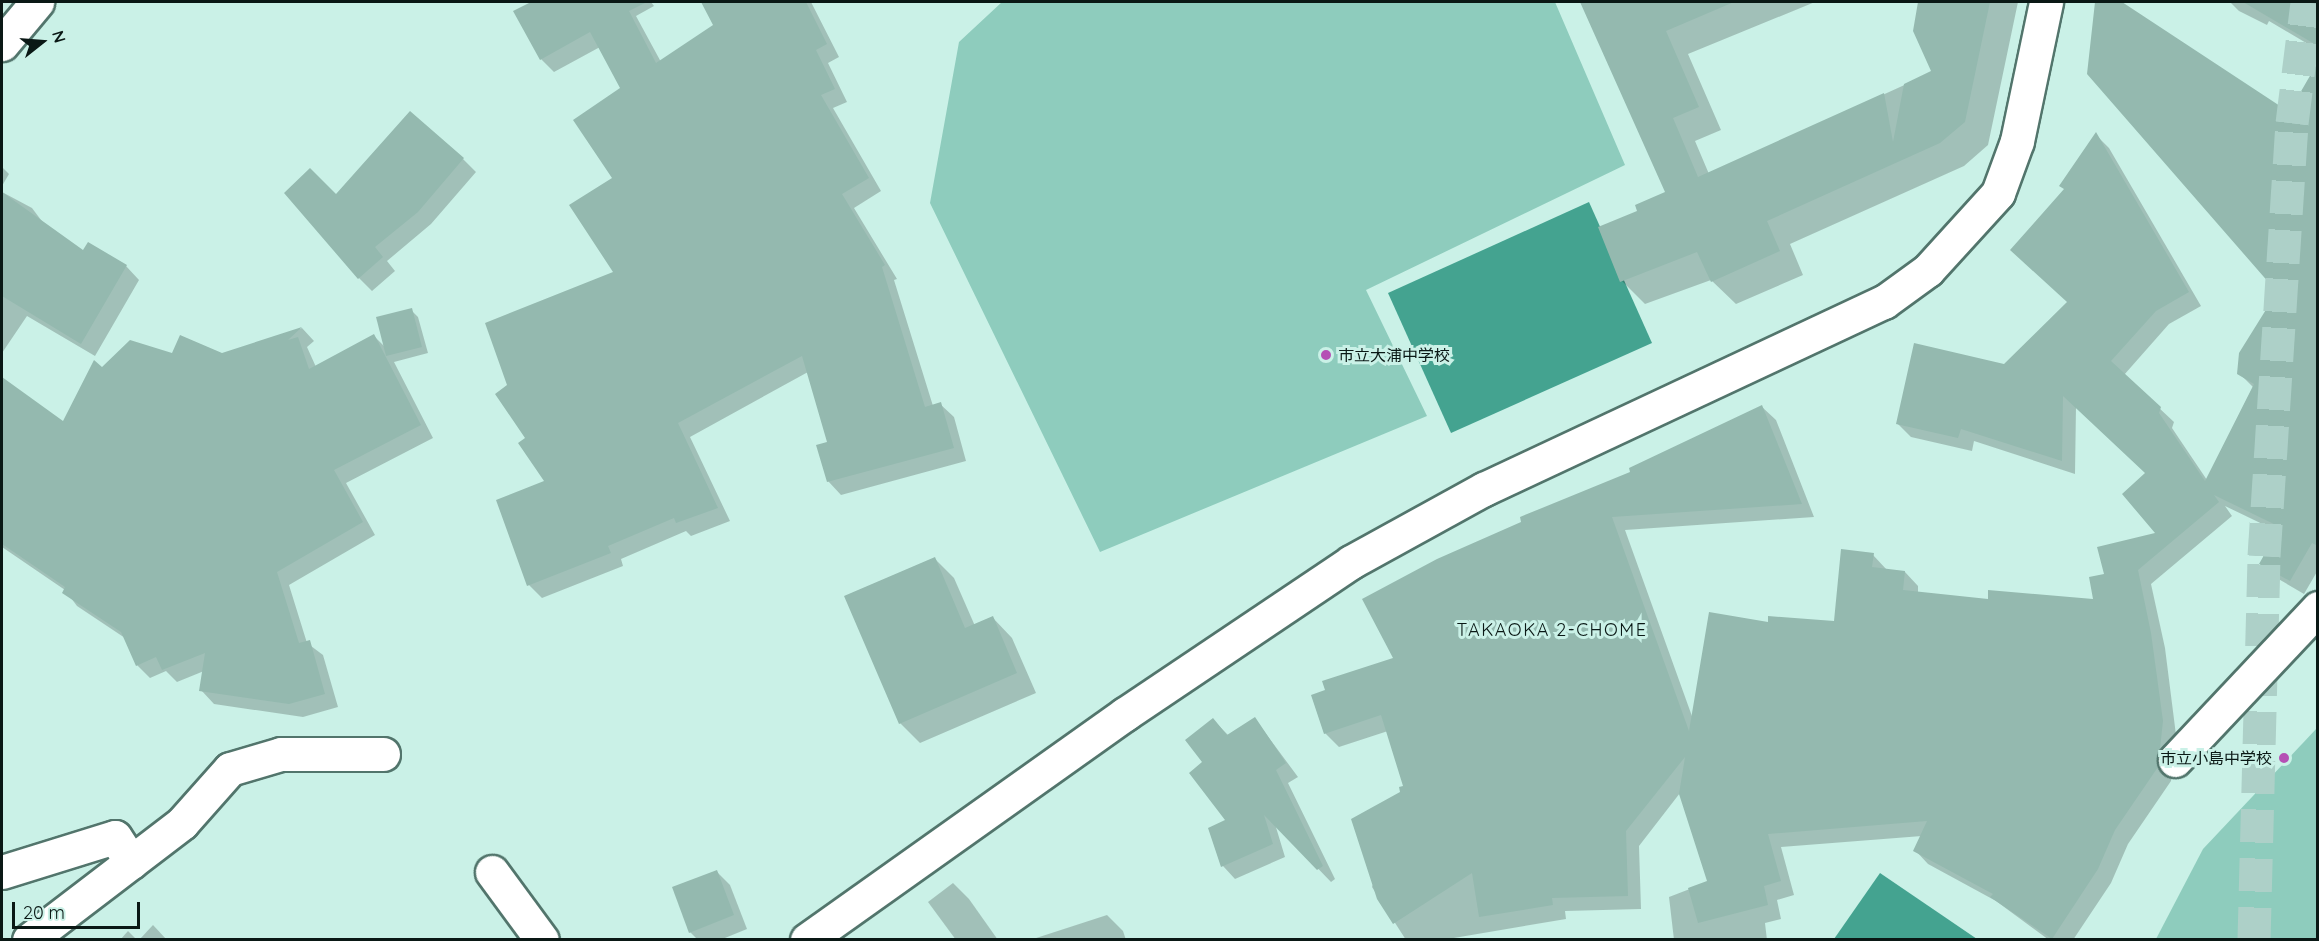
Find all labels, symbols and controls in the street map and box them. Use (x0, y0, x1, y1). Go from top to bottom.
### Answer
north arrow (12, 12, 72, 72)
text: N (48, 28, 70, 45)
place label: 市立大浦中学校 (1338, 345, 1450, 365)
marker: 市立大浦中学校 (1319, 348, 1333, 362)
district label: TAKAOKA 2-CHOME (1457, 619, 1647, 641)
place label: 市立小島中学校 (2160, 748, 2272, 768)
marker: 市立小島中学校 (2277, 751, 2291, 765)
scale bar (15, 890, 142, 928)
text: 20 m (23, 901, 65, 924)

